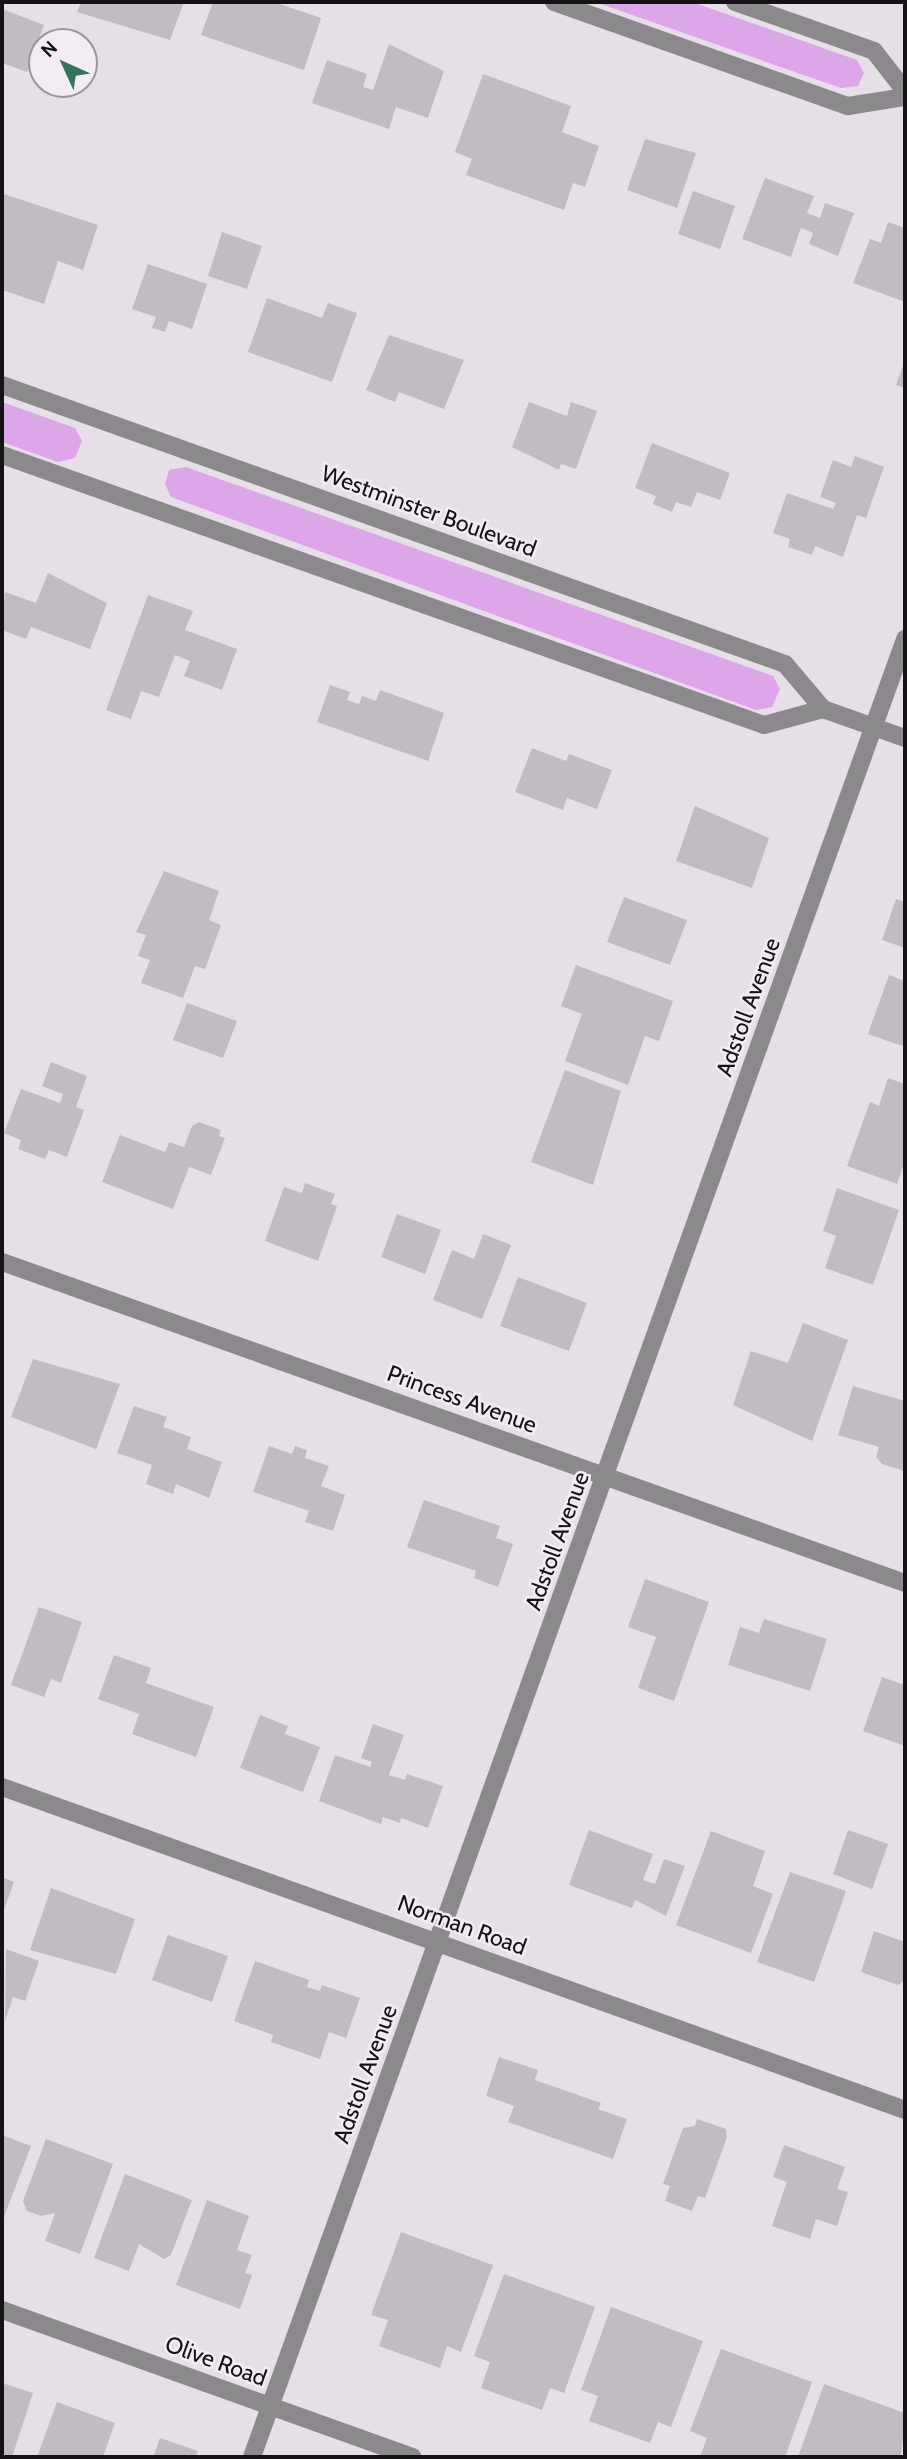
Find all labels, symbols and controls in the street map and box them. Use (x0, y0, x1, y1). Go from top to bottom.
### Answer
north arrow (28, 28, 98, 98)
text: N (36, 36, 62, 62)
street label: Westminster Boulevard (318, 459, 540, 563)
street label: Adstoll Avenue (710, 934, 786, 1080)
street label: Princess Avenue (383, 1359, 541, 1439)
street label: Adstoll Avenue (519, 1468, 595, 1614)
street label: Norman Road (394, 1889, 530, 1961)
street label: Adstoll Avenue (327, 2001, 403, 2147)
street label: Olive Road (162, 2330, 270, 2392)

